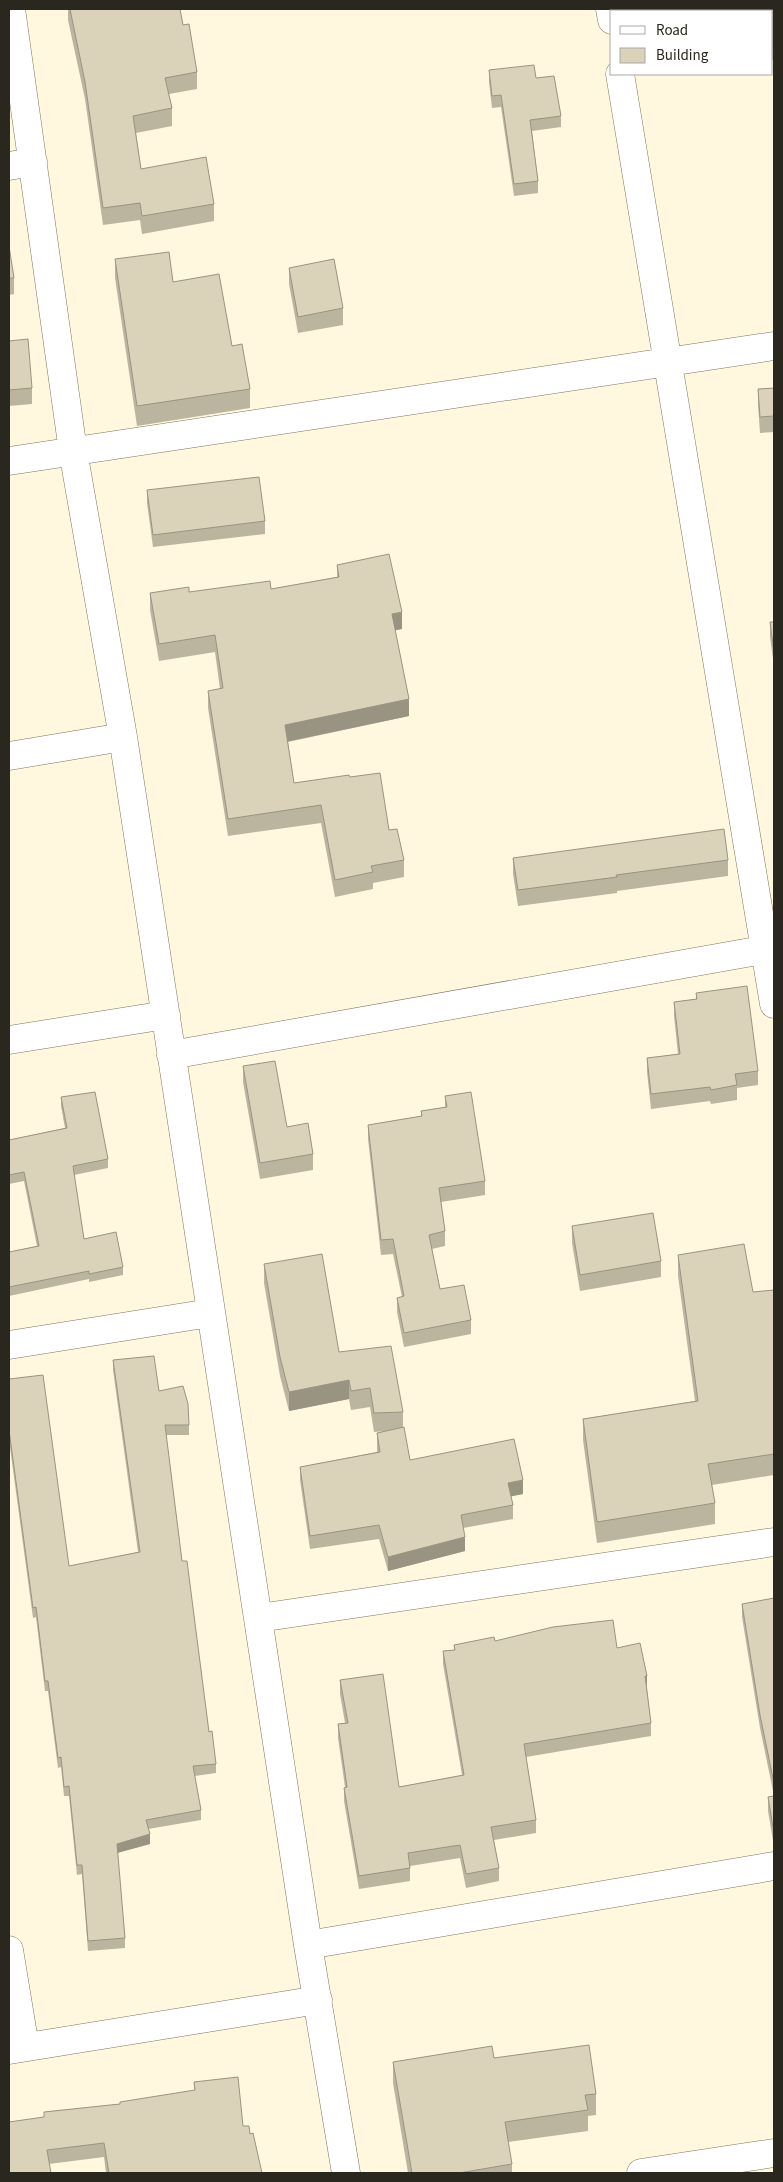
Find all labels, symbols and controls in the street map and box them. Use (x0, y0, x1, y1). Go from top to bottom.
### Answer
legend (610, 10, 773, 75)
text: Road (656, 20, 688, 41)
text: Building (656, 45, 709, 66)

